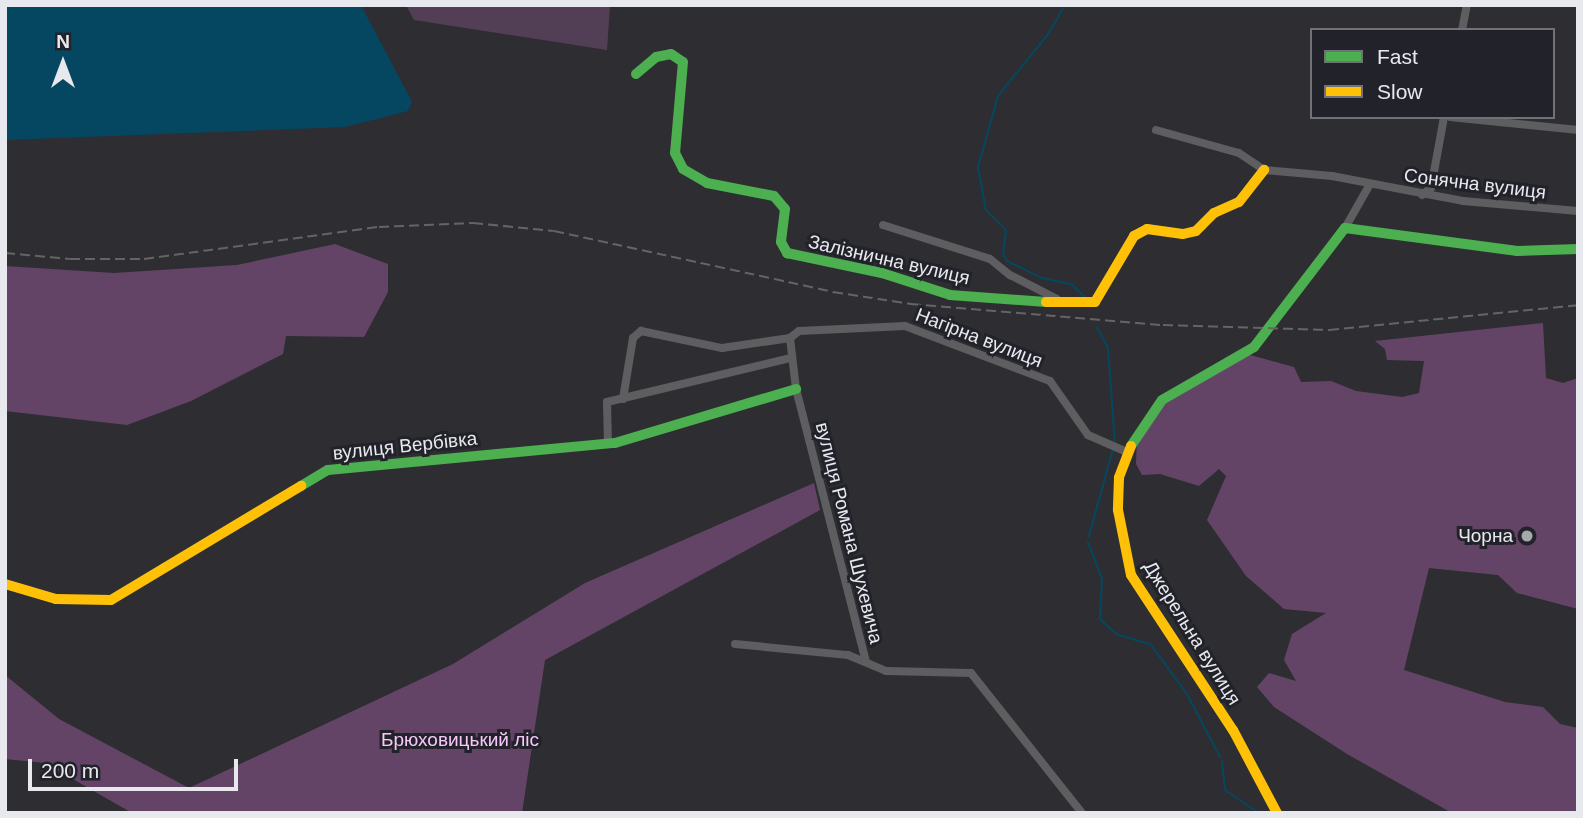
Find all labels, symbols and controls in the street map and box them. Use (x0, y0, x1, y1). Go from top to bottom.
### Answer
north arrow (28, 28, 98, 98)
legend (1310, 28, 1555, 119)
text: N (56, 31, 70, 52)
text: Fast (1377, 45, 1418, 68)
text: Slow (1377, 80, 1423, 103)
street label: Сонячна вулиця (1403, 164, 1547, 204)
street label: Залізнична вулиця (806, 230, 972, 290)
street label: Нагірна вулиця (912, 303, 1046, 373)
street label: вулиця Романа Шухевича (810, 420, 888, 646)
street label: вулиця Вербівка (332, 427, 478, 465)
place label: Чорна (1458, 525, 1513, 547)
marker: Чорна (1519, 528, 1535, 544)
street label: Джерельна вулиця (1138, 557, 1246, 709)
park label: Брюховицький ліс (381, 729, 539, 751)
scale bar (32, 744, 242, 788)
text: 200 m (41, 759, 99, 782)

